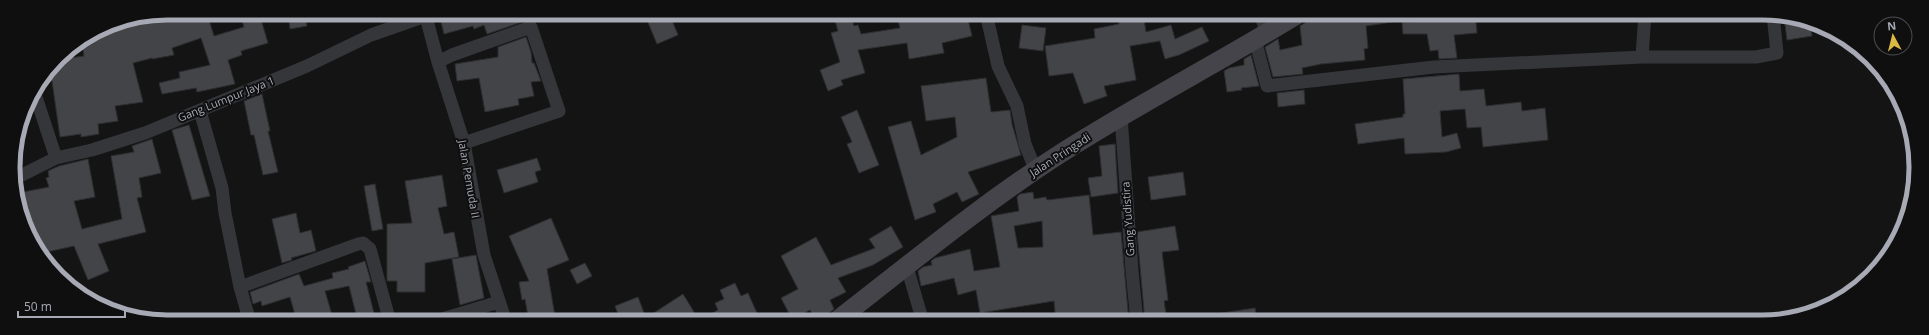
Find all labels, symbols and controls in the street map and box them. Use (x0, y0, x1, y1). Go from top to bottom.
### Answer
north arrow (1873, 16, 1913, 56)
text: N (1886, 18, 1897, 34)
street label: Gang Lumpur Jaya 1 (175, 72, 276, 125)
street label: Jalan Pringadi (1026, 129, 1093, 180)
street label: Jalan Pemuda II (455, 138, 484, 219)
street label: Gang Yudistira (1117, 181, 1138, 257)
scale bar (18, 293, 125, 319)
text: 50 m (24, 298, 52, 315)

